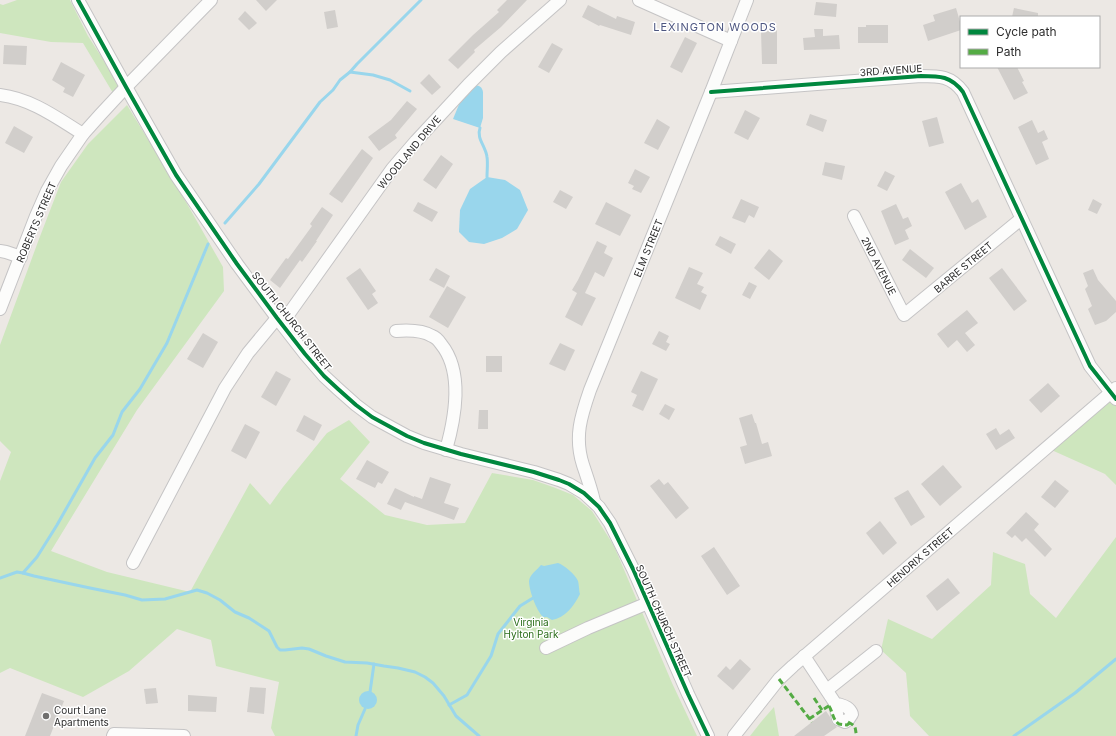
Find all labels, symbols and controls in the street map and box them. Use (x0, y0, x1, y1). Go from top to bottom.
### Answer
legend (960, 16, 1100, 68)
district label: LEXINGTON WOODS (653, 20, 777, 34)
text: Cycle path (996, 24, 1057, 39)
text: Path (996, 44, 1021, 59)
street label: 3RD AVENUE (859, 62, 923, 78)
street label: WOODLAND DRIVE (375, 113, 443, 191)
street label: ROBERTS STREET (14, 180, 58, 264)
street label: ELM STREET (631, 217, 665, 279)
street label: 2ND AVENUE (859, 235, 899, 297)
street label: BARRE STREET (931, 239, 995, 295)
street label: SOUTH CHURCH STREET (250, 269, 334, 373)
street label: HENDRIX STREET (884, 525, 956, 589)
street label: SOUTH CHURCH STREET (634, 563, 694, 679)
park label: Virginia Hylton Park (503, 616, 559, 640)
place label: Court Lane Apartments (54, 704, 109, 728)
marker: Court Lane Apartments (41, 711, 51, 721)

